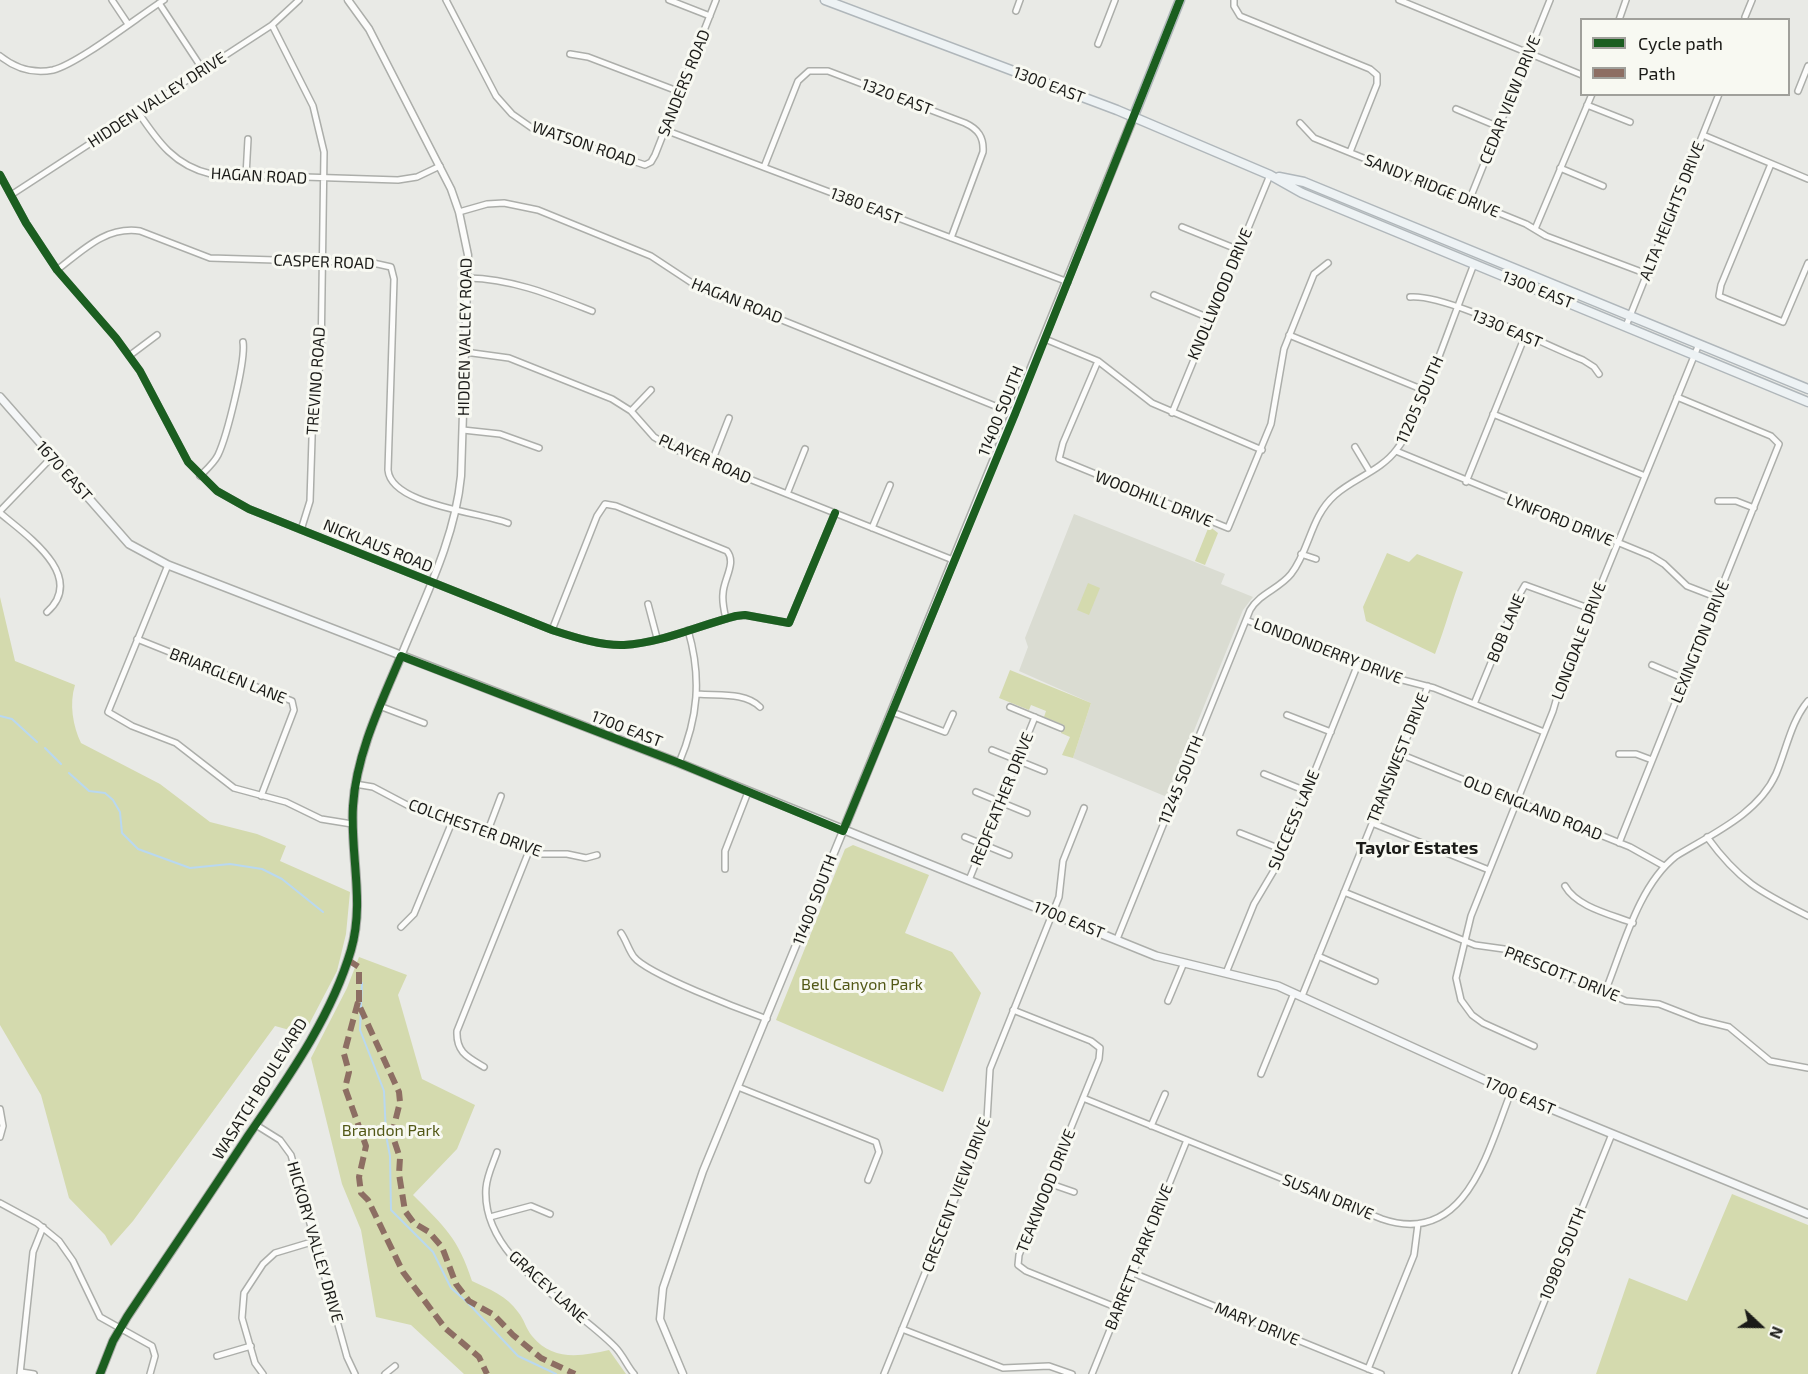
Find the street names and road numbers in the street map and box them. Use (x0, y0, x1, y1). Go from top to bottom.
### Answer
street label: SANDERS ROAD (654, 27, 714, 139)
street label: CEDAR VIEW DRIVE (1475, 33, 1545, 167)
street label: HIDDEN VALLEY DRIVE (84, 48, 230, 152)
street label: 1300 EAST (1010, 63, 1088, 107)
street label: 1320 EAST (859, 75, 935, 119)
street label: WATSON ROAD (529, 117, 639, 171)
street label: ALTA HEIGHTS DRIVE (1635, 139, 1709, 283)
street label: SANDY RIDGE DRIVE (1362, 150, 1502, 222)
street label: HAGAN ROAD (210, 164, 308, 188)
street label: 1380 EAST (827, 184, 905, 228)
street label: KNOLLWOOD DRIVE (1184, 225, 1256, 363)
street label: CASPER ROAD (273, 251, 375, 273)
street label: HIDDEN VALLEY ROAD (454, 258, 476, 416)
street label: 1300 EAST (1499, 267, 1577, 313)
street label: HAGAN ROAD (689, 274, 785, 328)
street label: 1330 EAST (1469, 306, 1545, 352)
street label: TREVINO ROAD (303, 326, 329, 436)
street label: 11205 SOUTH (1392, 353, 1448, 447)
street label: 11400 SOUTH (974, 363, 1028, 459)
street label: PLAYER ROAD (656, 430, 754, 488)
street label: 1670 EAST (32, 437, 96, 505)
street label: WOODHILL DRIVE (1092, 467, 1216, 531)
street label: LYNFORD DRIVE (1504, 490, 1616, 550)
street label: NICKLAUS ROAD (320, 515, 436, 577)
street label: LEXINGTON DRIVE (1667, 578, 1733, 706)
street label: LONGDALE DRIVE (1548, 579, 1610, 703)
street label: BOB LANE (1483, 591, 1529, 665)
street label: LONDONDERRY DRIVE (1251, 614, 1405, 688)
street label: BRIARGLEN LANE (167, 644, 289, 708)
street label: TRANSWEST DRIVE (1363, 690, 1433, 826)
street label: 1700 EAST (589, 707, 665, 751)
street label: REDFEATHER DRIVE (967, 730, 1037, 868)
street label: 11245 SOUTH (1154, 733, 1208, 827)
street label: SUCCESS LANE (1264, 767, 1324, 873)
street label: OLD ENGLAND ROAD (1461, 771, 1605, 845)
street label: COLCHESTER DRIVE (406, 795, 544, 861)
street label: 11400 SOUTH (789, 852, 841, 948)
street label: 1700 EAST (1031, 897, 1107, 943)
street label: PRESCOTT DRIVE (1502, 942, 1622, 1006)
street label: WASATCH BOULEVARD (209, 1015, 311, 1163)
street label: 1700 EAST (1482, 1073, 1558, 1119)
street label: CRESCENT VIEW DRIVE (918, 1115, 994, 1275)
street label: TEAKWOOD DRIVE (1012, 1126, 1080, 1256)
street label: HICKORY VALLEY DRIVE (283, 1159, 347, 1325)
street label: SUSAN DRIVE (1280, 1170, 1376, 1224)
street label: BARRETT PARK DRIVE (1101, 1181, 1177, 1333)
street label: 10980 SOUTH (1536, 1205, 1590, 1303)
street label: GRACEY LANE (505, 1247, 591, 1327)
street label: MARY DRIVE (1212, 1298, 1302, 1350)

